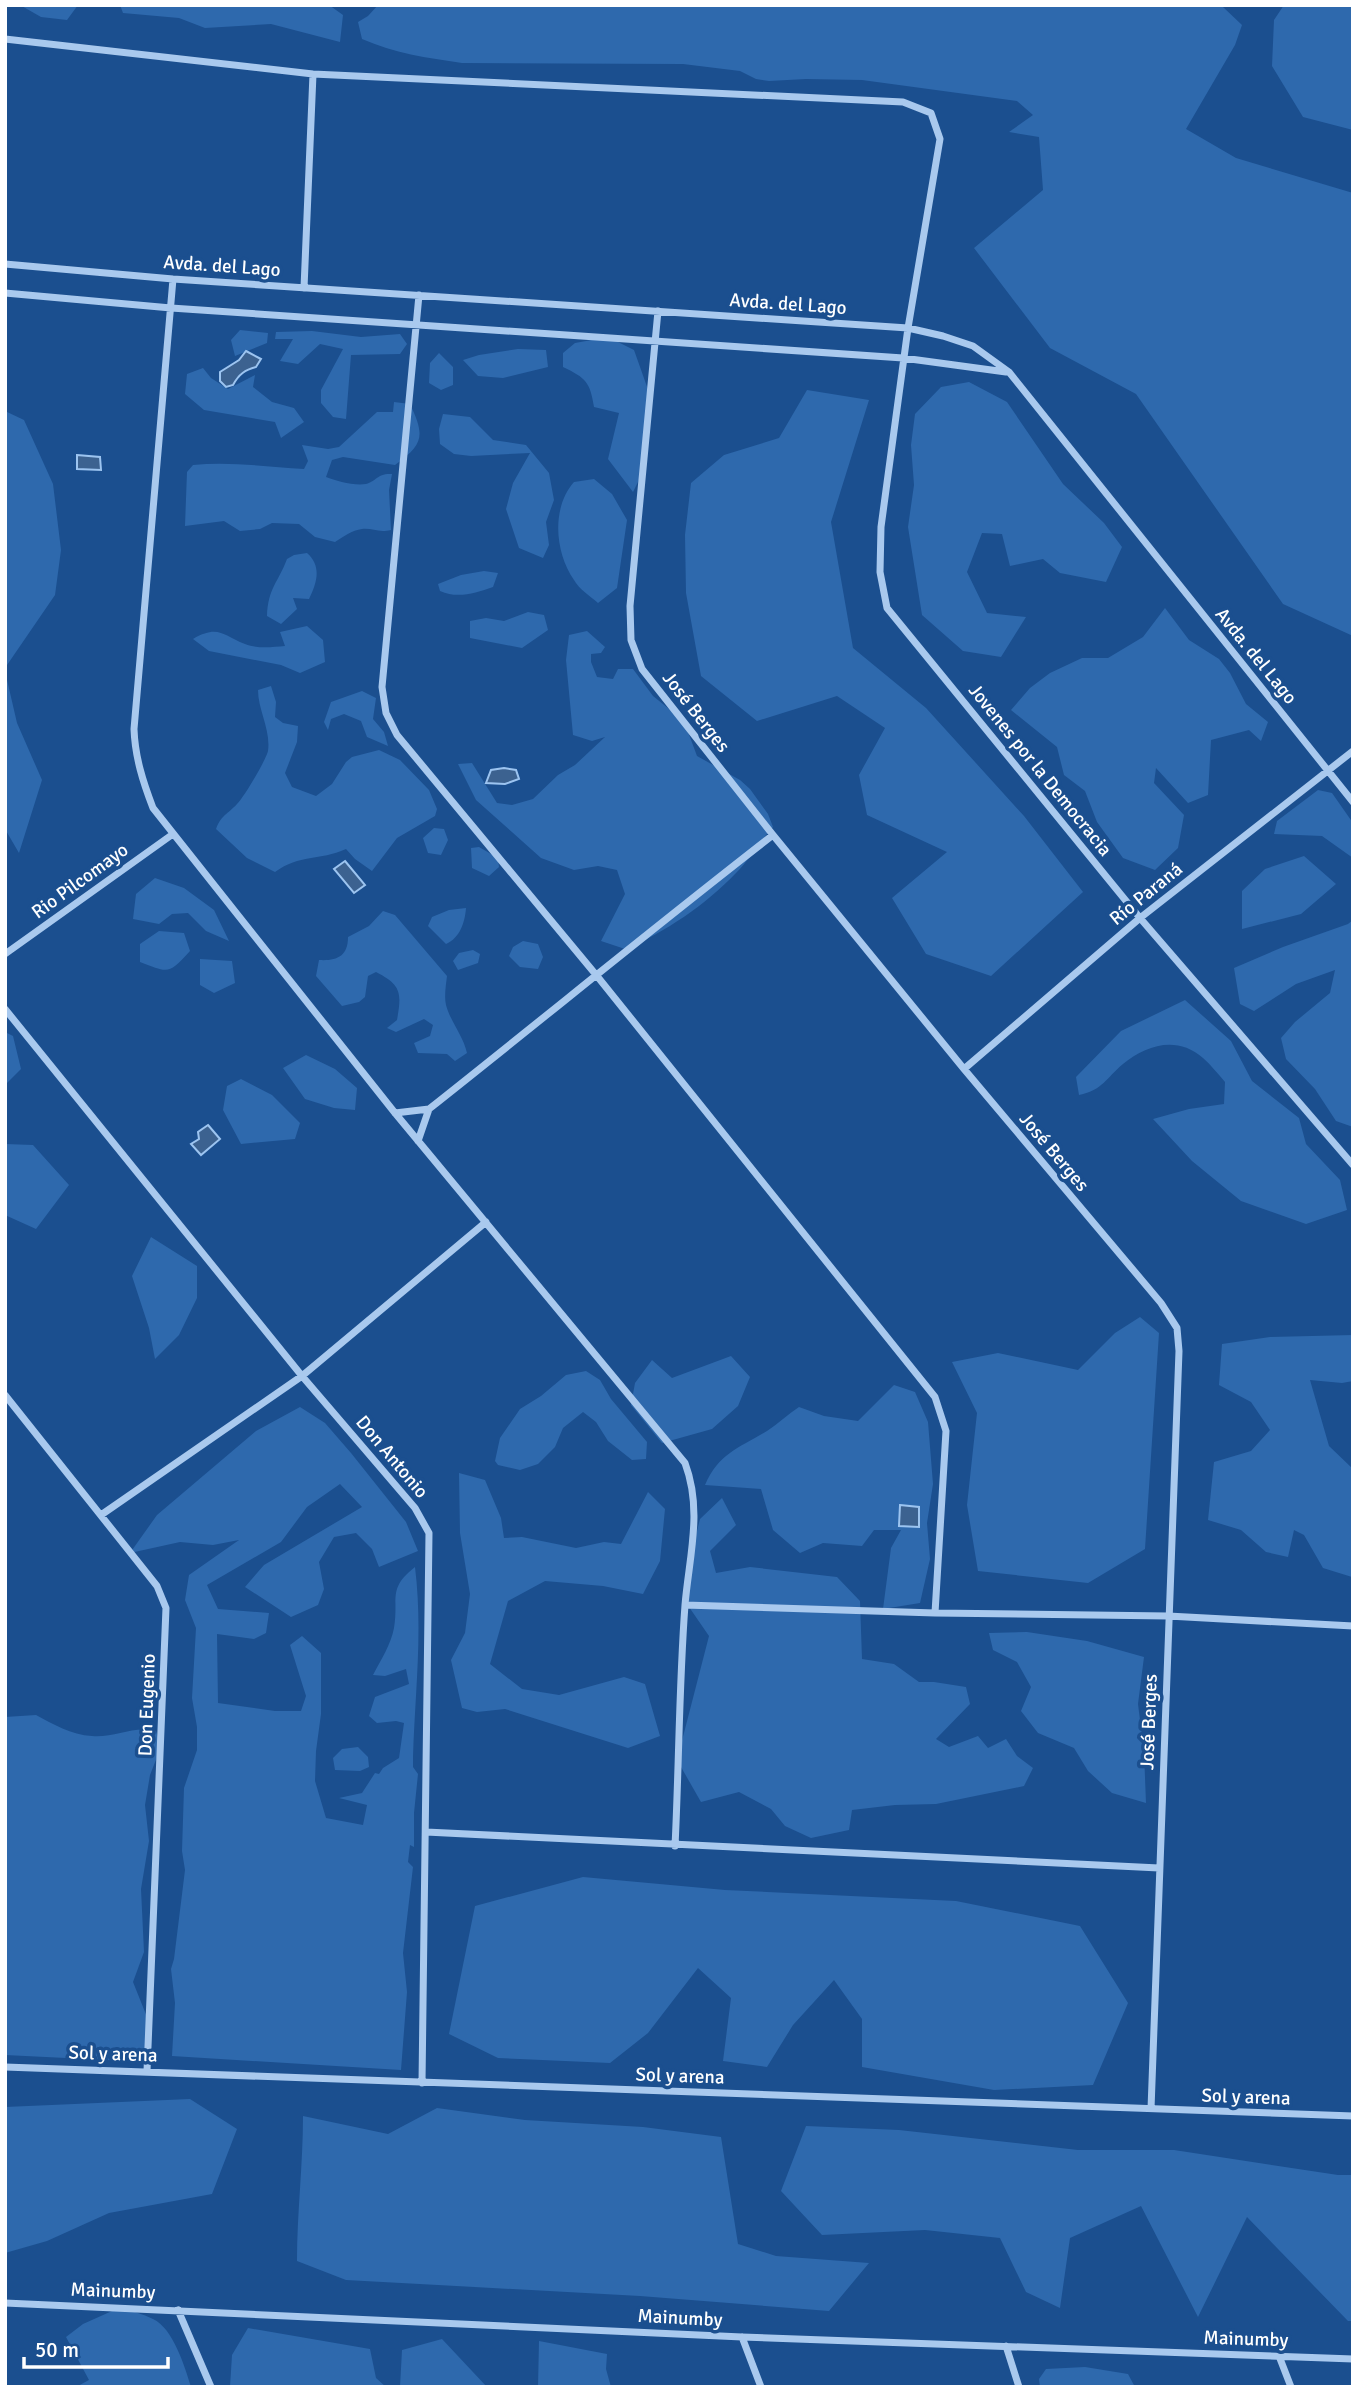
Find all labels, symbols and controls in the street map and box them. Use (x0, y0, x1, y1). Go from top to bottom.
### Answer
street label: Avda. del Lago (163, 250, 281, 282)
street label: Avda. del Lago (729, 288, 847, 320)
street label: Avda. del Lago (1210, 603, 1302, 709)
street label: José Berges (657, 667, 735, 757)
street label: Jovenes por la Democracia (963, 679, 1117, 861)
street label: Rio Pilcomayo (27, 838, 133, 924)
street label: Río Paraná (1105, 857, 1187, 931)
street label: José Berges (1014, 1107, 1094, 1197)
street label: Don Antonio (351, 1411, 434, 1503)
street label: Don Eugenio (133, 1653, 161, 1757)
street label: José Berges (1135, 1674, 1163, 1770)
street label: Sol y arena (68, 2040, 158, 2068)
street label: Sol y arena (635, 2062, 725, 2090)
street label: Sol y arena (1201, 2083, 1291, 2111)
street label: Mainumby (70, 2278, 156, 2304)
street label: Mainumby (637, 2304, 723, 2332)
scale bar (24, 2326, 168, 2370)
street label: Mainumby (1203, 2326, 1289, 2352)
text: 50 m (35, 2337, 79, 2363)

